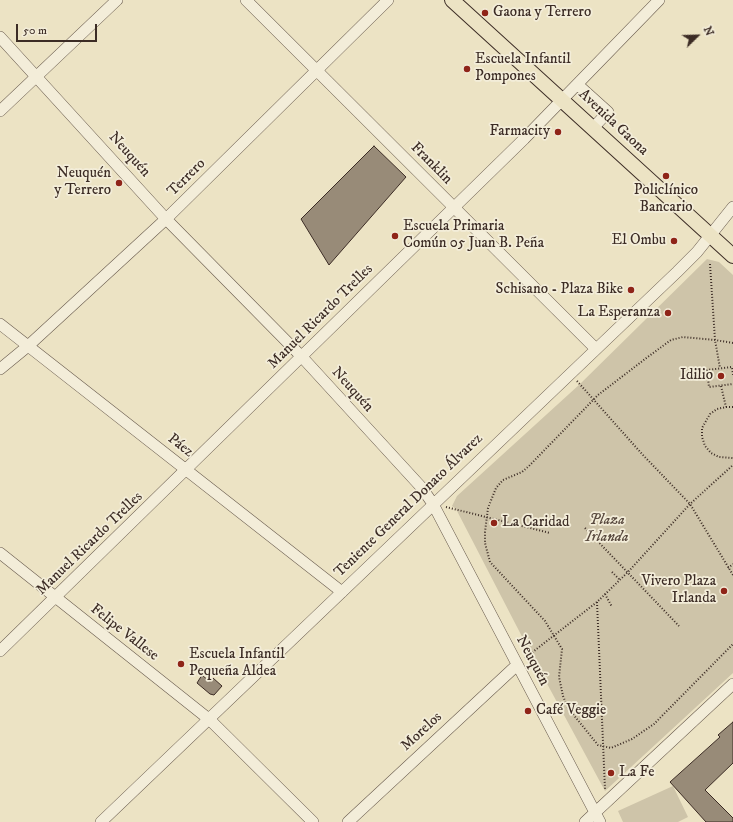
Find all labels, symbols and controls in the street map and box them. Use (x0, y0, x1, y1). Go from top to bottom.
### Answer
place label: Gaona y Terrero (493, 4, 591, 22)
marker: Gaona y Terrero (480, 8, 490, 18)
scale bar (18, 16, 99, 42)
north arrow (677, 16, 717, 56)
text: 50 m (23, 23, 47, 38)
text: N (700, 24, 716, 38)
place label: Escuela Infantil Pompones (475, 51, 571, 86)
marker: Escuela Infantil Pompones (462, 64, 472, 74)
street label: Avenida Gaona (574, 86, 652, 160)
place label: Farmacity (489, 123, 550, 141)
marker: Farmacity (553, 127, 563, 137)
street label: Neuquén (104, 129, 154, 181)
street label: Franklin (406, 139, 456, 189)
street label: Terrero (164, 155, 210, 201)
place label: Neuquén y Terrero (54, 165, 111, 200)
marker: Policlínico Bancario (661, 171, 671, 181)
marker: Neuquén y Terrero (114, 178, 124, 188)
place label: Policlínico Bancario (634, 182, 698, 217)
place label: Escuela Primaria Común 05 Juan B. Peña (403, 218, 544, 253)
marker: Escuela Primaria Común 05 Juan B. Peña (390, 231, 400, 241)
place label: El Ombu (612, 232, 666, 250)
marker: El Ombu (669, 236, 679, 246)
street label: Manuel Ricardo Trelles (265, 261, 377, 373)
place label: Schisano - Plaza Bike (496, 281, 623, 299)
marker: Schisano - Plaza Bike (626, 285, 636, 295)
place label: La Esperanza (578, 304, 660, 322)
marker: La Esperanza (663, 308, 673, 318)
street label: Neuquén (327, 364, 377, 416)
place label: Idilio (680, 367, 713, 385)
marker: Idilio (716, 371, 726, 381)
street label: Páez (164, 430, 196, 462)
street label: Teniente General Donato Álvarez (331, 430, 487, 582)
street label: Manuel Ricardo Trelles (33, 489, 147, 599)
park label: Plaza Irlanda (586, 512, 628, 547)
place label: La Caridad (502, 514, 570, 532)
marker: La Caridad (489, 518, 499, 528)
place label: Vivero Plaza Irlanda (641, 573, 716, 608)
marker: Vivero Plaza Irlanda (719, 586, 729, 596)
street label: Felipe Vallese (86, 601, 162, 665)
street label: Neuquén (511, 633, 553, 689)
place label: Escuela Infantil Pequeña Aldea (189, 646, 285, 681)
marker: Escuela Infantil Pequeña Aldea (176, 659, 186, 669)
place label: Café Veggie (536, 702, 606, 720)
marker: Café Veggie (523, 706, 533, 716)
street label: Morelos (398, 709, 446, 755)
place label: La Fe (619, 764, 654, 782)
marker: La Fe (606, 768, 616, 778)

